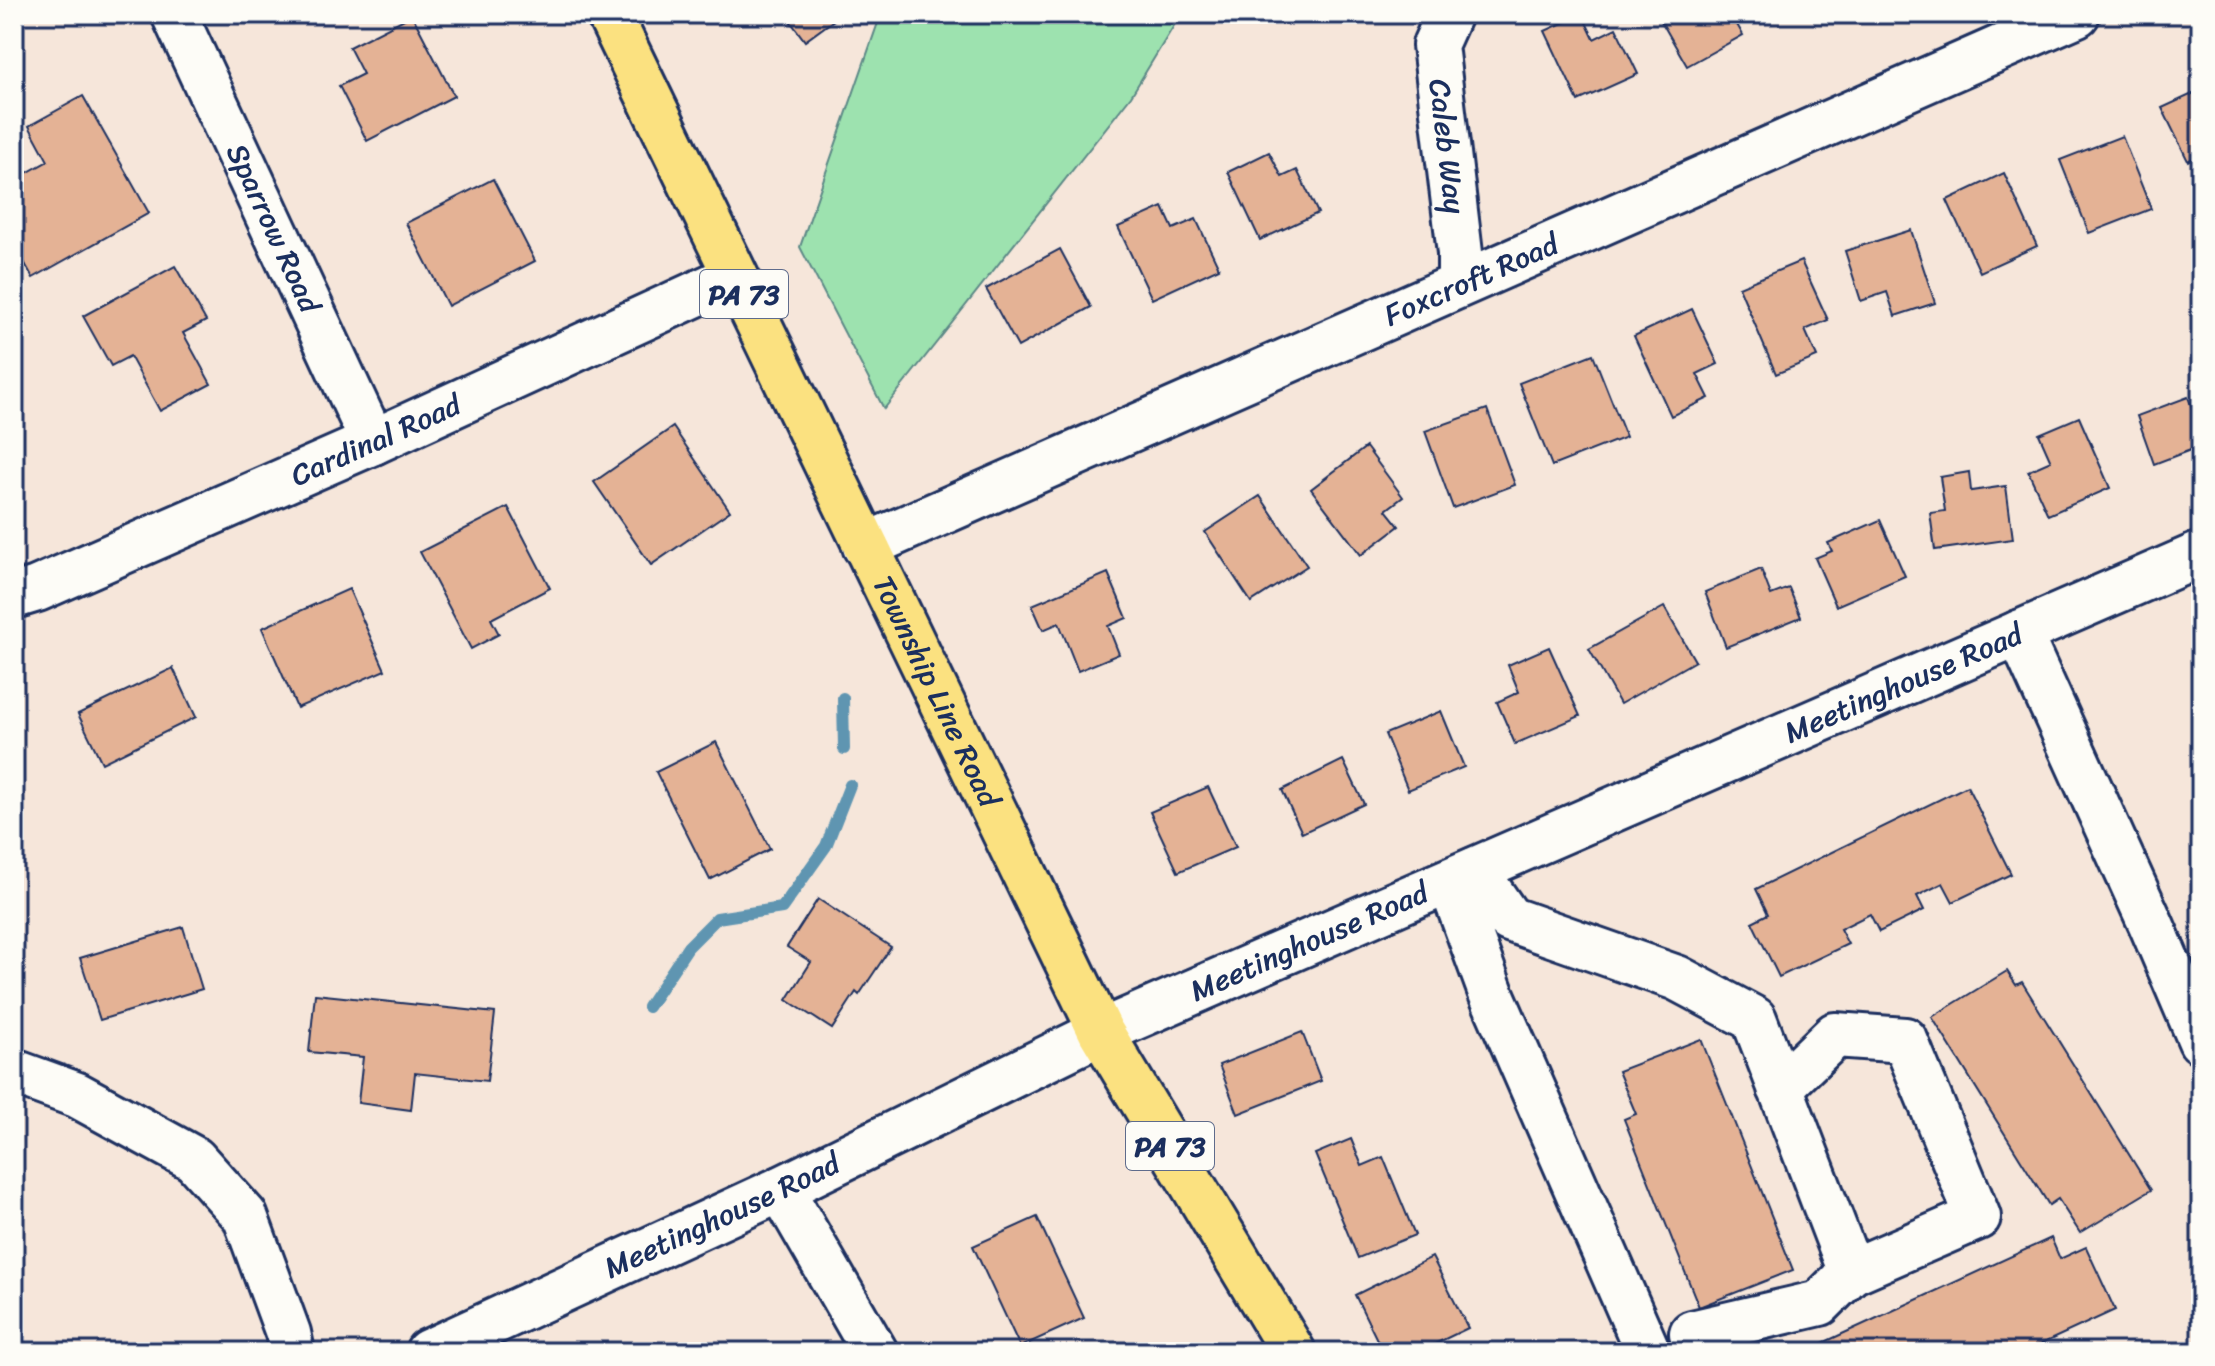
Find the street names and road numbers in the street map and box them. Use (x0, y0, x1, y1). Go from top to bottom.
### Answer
street label: Caleb Way (1412, 76, 1482, 217)
street label: Sparrow Road (211, 134, 337, 324)
street label: Foxcroft Road (1375, 217, 1569, 342)
road number: PA 73 (700, 270, 788, 318)
street label: Cardinal Road (282, 377, 472, 502)
street label: Township Line Road (857, 566, 1016, 818)
street label: Meetinghouse Road (1775, 607, 2033, 759)
street label: Meetinghouse Road (1181, 865, 1439, 1017)
road number: PA 73 (1126, 1122, 1214, 1170)
street label: Meetinghouse Road (595, 1136, 851, 1294)

